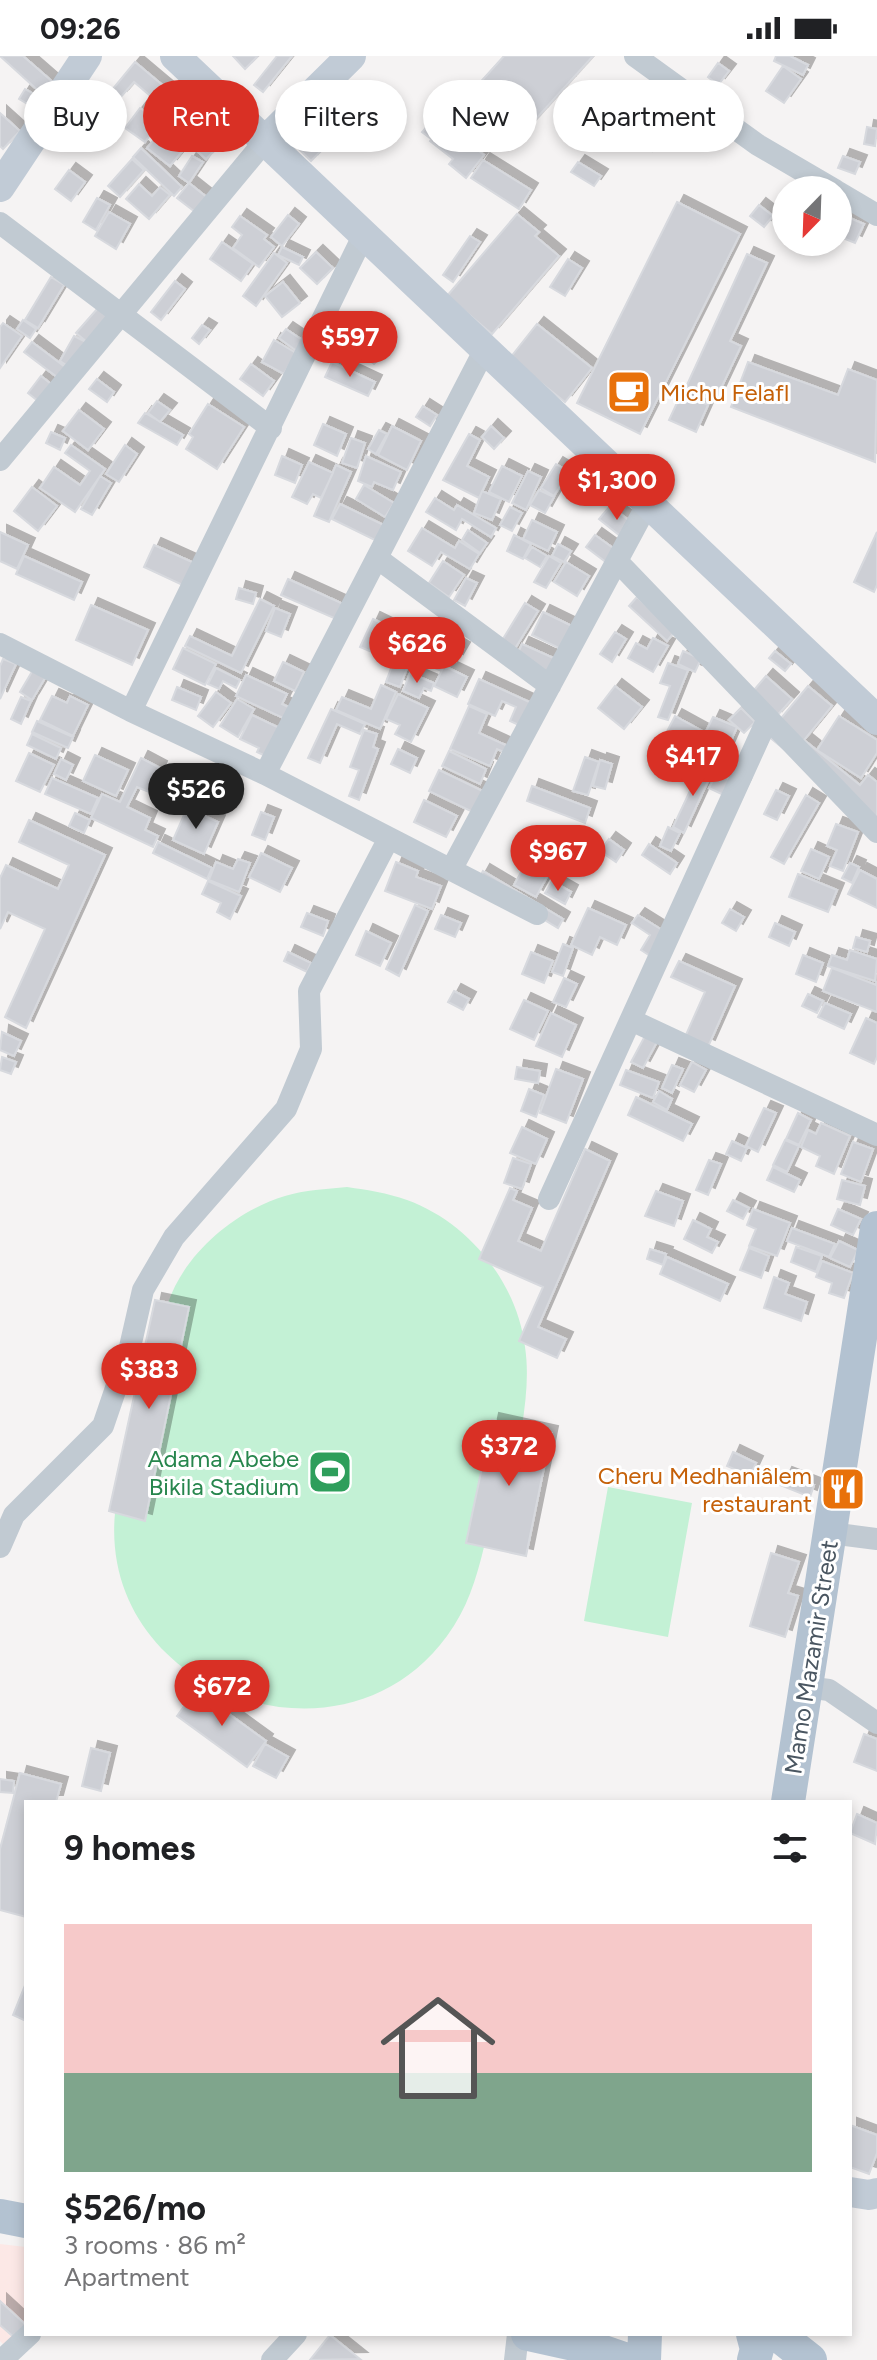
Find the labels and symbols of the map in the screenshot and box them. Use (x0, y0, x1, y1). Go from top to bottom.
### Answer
north arrow (772, 176, 852, 256)
pin: $597 (303, 311, 397, 379)
cafe icon: Michu Felafl (605, 368, 653, 416)
place label: Michu Felafl (660, 378, 789, 407)
pin: $1,300 (552, 454, 682, 522)
pin: $626 (370, 617, 464, 685)
pin: $417 (646, 730, 740, 798)
pin: $526 (149, 763, 243, 831)
pin: $967 (511, 825, 605, 893)
pin: $383 (102, 1343, 196, 1411)
pin: $372 (462, 1420, 556, 1488)
place label: Adama Abebe Bikila Stadium (147, 1444, 299, 1501)
sports icon: Adama Abebe Bikila Stadium (306, 1448, 354, 1496)
place label: Cheru Medhaniâlem restaurant (598, 1461, 812, 1518)
restaurant icon: Cheru Medhaniâlem restaurant (819, 1465, 867, 1513)
street label: Mamo Mazamir Street (778, 1538, 844, 1776)
pin: $672 (175, 1660, 269, 1728)

